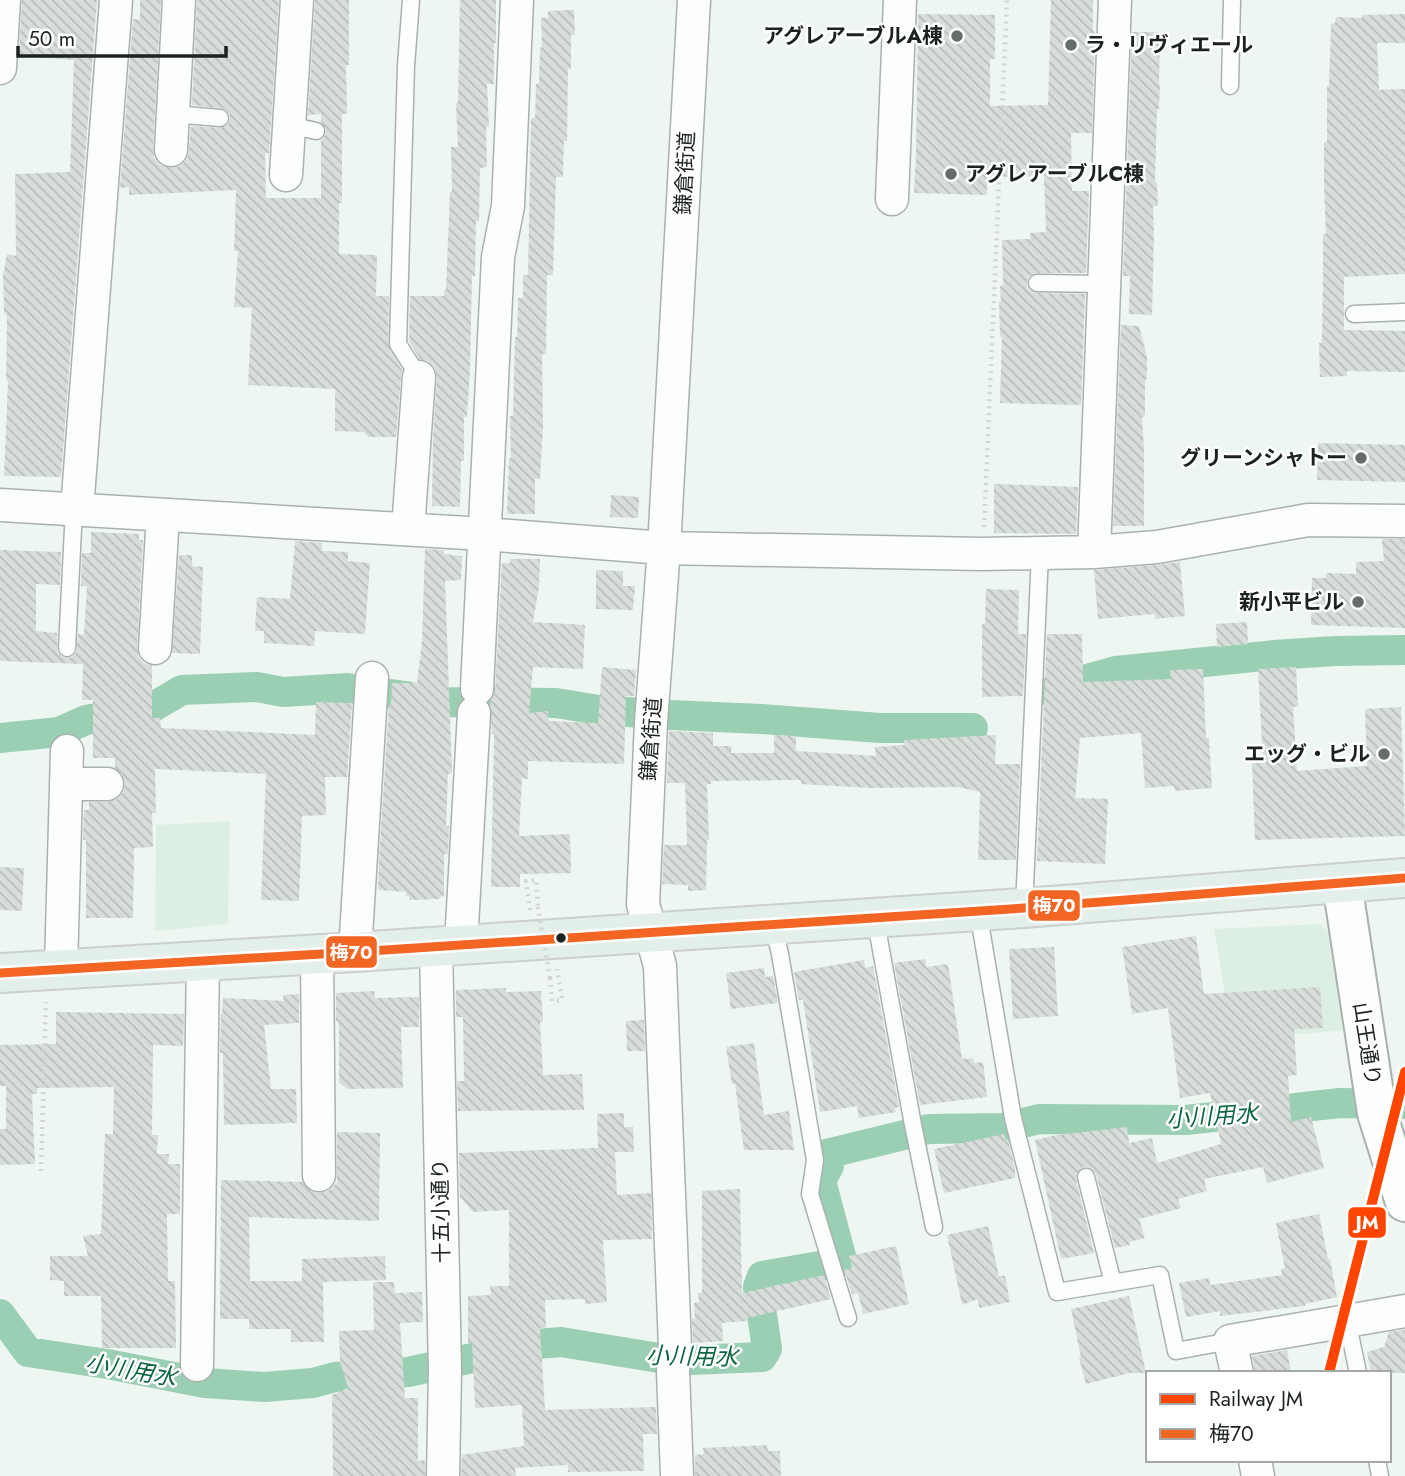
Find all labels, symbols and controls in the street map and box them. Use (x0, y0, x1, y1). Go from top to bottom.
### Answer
scale bar (18, 14, 226, 58)
place label: アグレアーブルA棟 (763, 21, 943, 51)
text: 50 m (28, 24, 75, 54)
marker: アグレアーブルA棟 (949, 28, 965, 44)
place label: ラ・リヴィエール (1085, 30, 1253, 60)
marker: ラ・リヴィエール (1063, 37, 1079, 53)
street label: 鎌倉街道 (668, 130, 702, 216)
place label: アグレアーブルC棟 (965, 159, 1144, 189)
marker: アグレアーブルC棟 (943, 166, 959, 182)
place label: グリーンシャトー (1180, 443, 1347, 473)
marker: グリーンシャトー (1353, 450, 1369, 466)
place label: 新小平ビル (1239, 587, 1344, 617)
marker: 新小平ビル (1350, 594, 1366, 610)
street label: 鎌倉街道 (633, 696, 669, 782)
place label: エッグ・ビル (1244, 739, 1370, 769)
marker: エッグ・ビル (1376, 746, 1392, 762)
line badge: 梅70 (1027, 889, 1081, 922)
text: 梅70 (1032, 892, 1076, 919)
unlabelled marker (554, 931, 568, 945)
line badge: 梅70 (325, 935, 378, 969)
text: 梅70 (329, 939, 373, 966)
street label: 山王通り (1346, 1000, 1388, 1088)
water label: 小川用水 (1165, 1096, 1262, 1136)
street label: 十五小通り (425, 1158, 457, 1264)
line badge: JM (1347, 1206, 1387, 1239)
text: JM (1351, 1209, 1379, 1236)
water label: 小川用水 (646, 1338, 741, 1374)
water label: 小川用水 (83, 1345, 182, 1395)
legend (1146, 1371, 1391, 1462)
text: Railway JM (1209, 1384, 1303, 1414)
text: 梅70 (1209, 1419, 1254, 1449)

